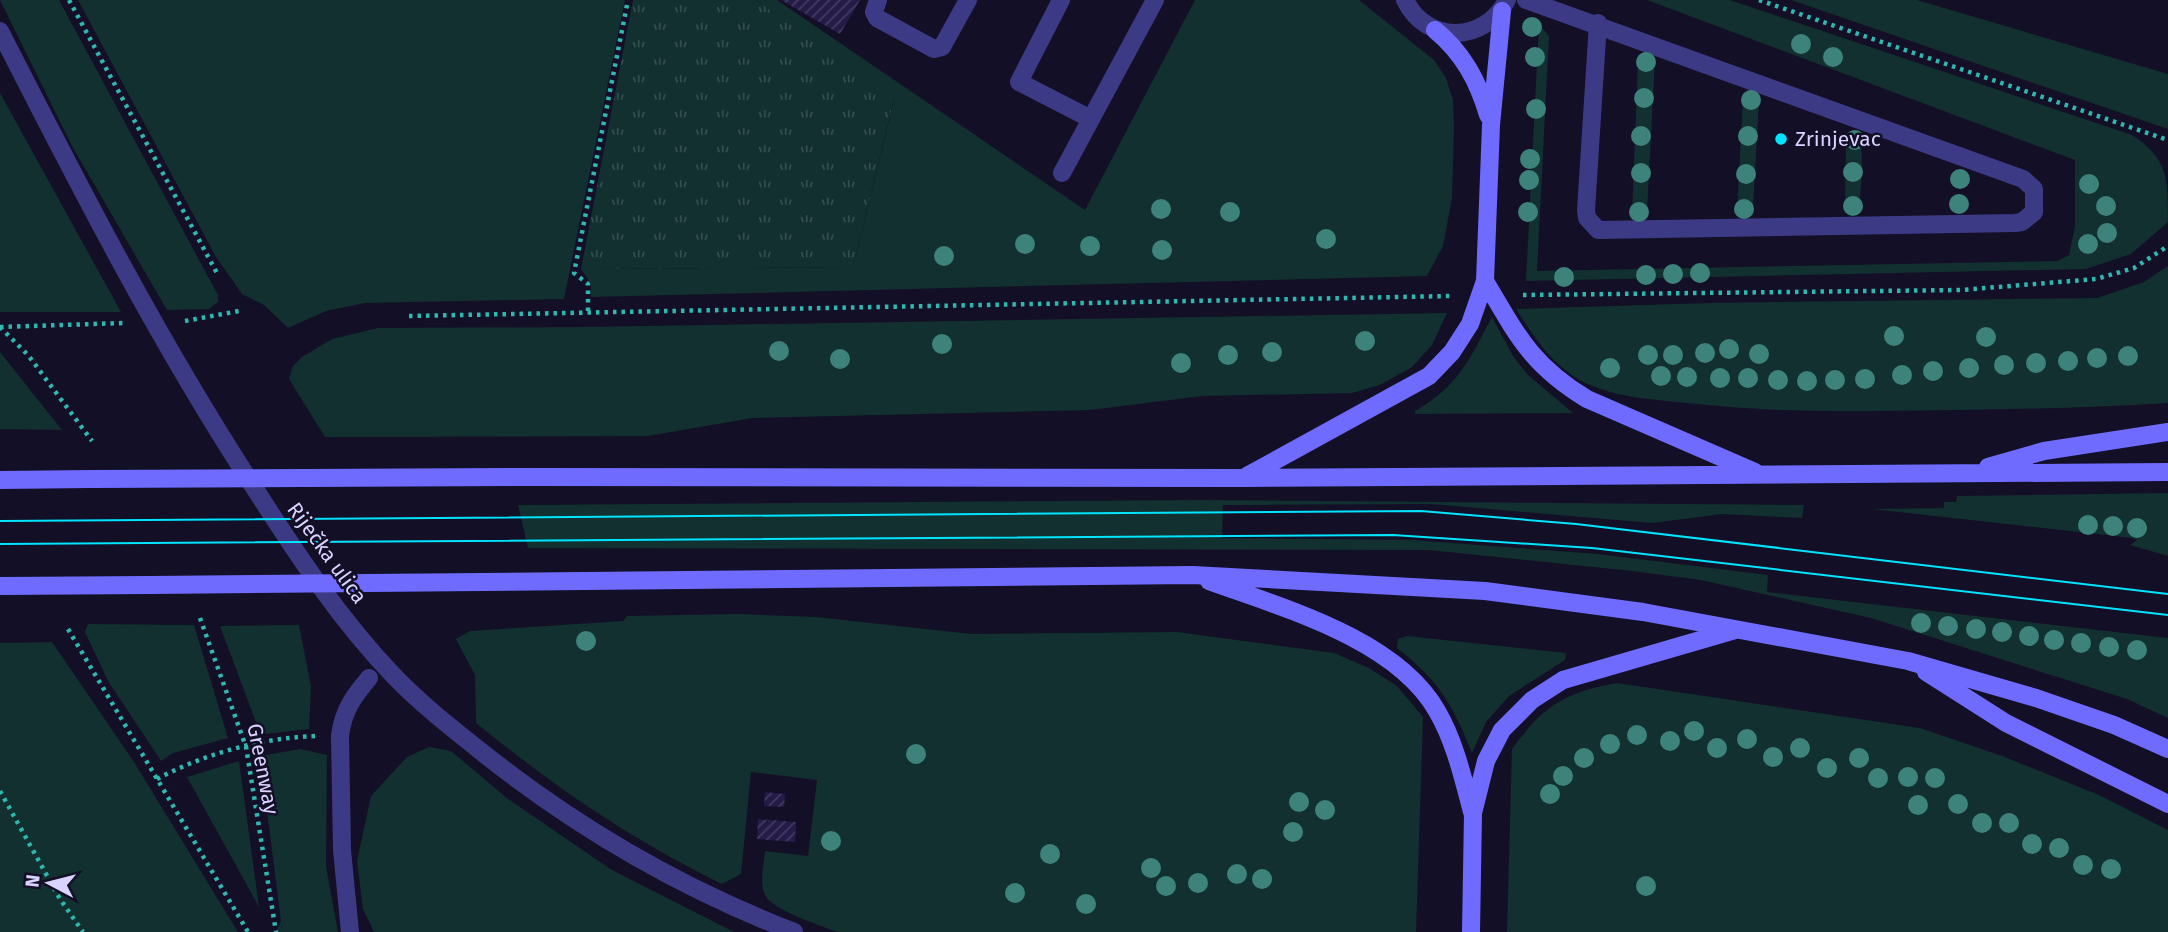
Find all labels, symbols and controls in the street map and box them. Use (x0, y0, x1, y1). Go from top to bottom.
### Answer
place label: Zrinjevac (1795, 126, 1881, 152)
marker: Zrinjevac (1773, 131, 1789, 147)
street label: Riječka ulica (282, 497, 372, 609)
street label: Greenway (241, 721, 285, 817)
north arrow (14, 848, 84, 918)
text: N (20, 873, 45, 889)

